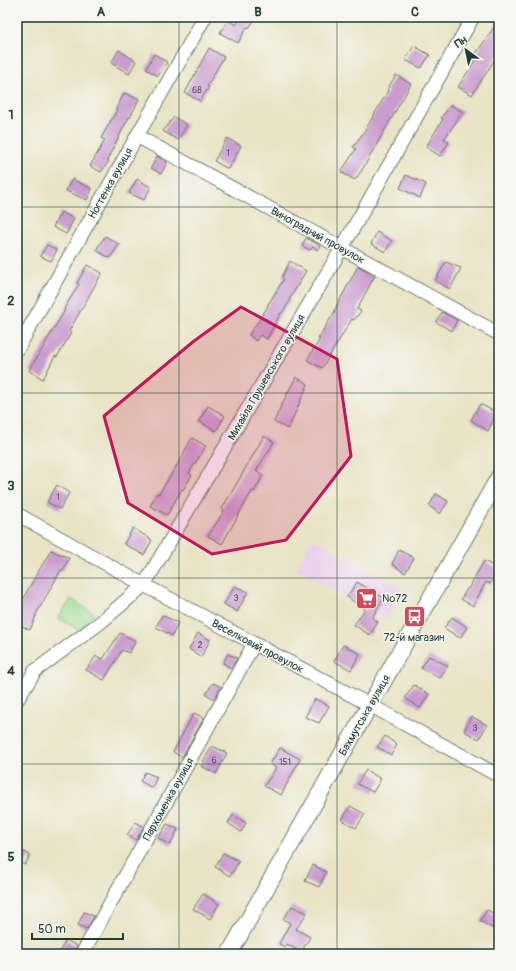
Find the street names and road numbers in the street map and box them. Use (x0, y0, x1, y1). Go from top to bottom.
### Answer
street label: Ногтенка вулиця (86, 146, 135, 221)
street label: Виноградний провулок (269, 204, 367, 267)
street label: Михайла Грушевського вулиця (225, 312, 308, 442)
street label: Веселковий провулок (210, 617, 306, 676)
street label: Бахмутська вулиця (336, 672, 393, 758)
street label: Пархоменка вулиця (140, 756, 197, 843)

